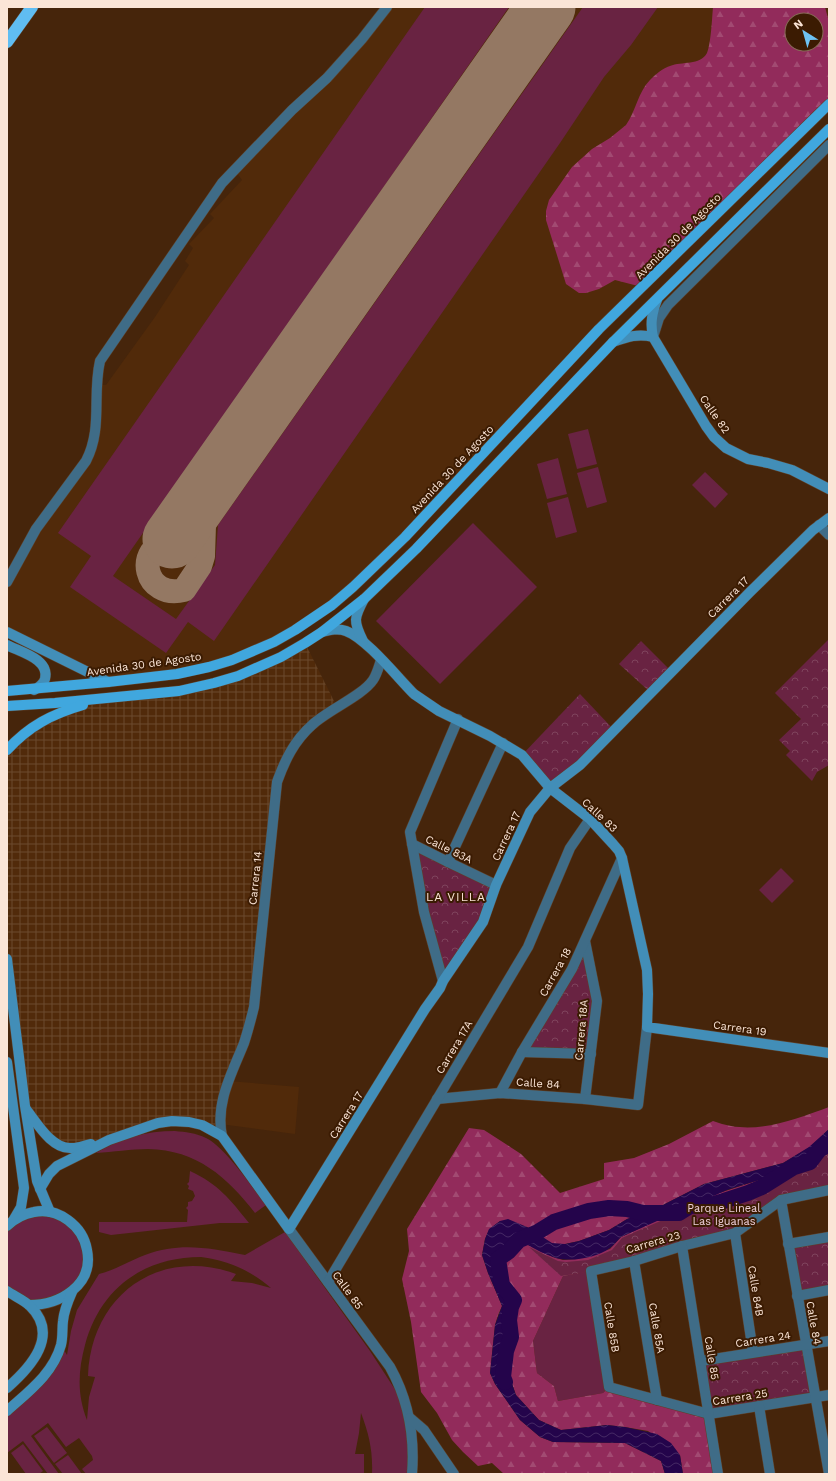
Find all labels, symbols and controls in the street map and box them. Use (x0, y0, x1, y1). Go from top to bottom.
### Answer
north arrow (784, 12, 824, 52)
text: N (791, 17, 805, 32)
street label: Avenida 30 de Agosto (633, 191, 724, 282)
street label: Calle 82 (697, 393, 732, 436)
street label: Avenida 30 de Agosto (408, 423, 497, 516)
street label: Carrera 17 (705, 574, 752, 621)
street label: Avenida 30 de Agosto (86, 650, 202, 679)
street label: Calle 83 (579, 796, 620, 835)
street label: Carrera 17 (489, 809, 524, 863)
street label: Calle 83A (423, 832, 474, 866)
street label: Carrera 14 (246, 850, 265, 905)
district label: LA VILLA (426, 890, 486, 904)
street label: Carrera 18 (537, 945, 574, 999)
street label: Carrera 18A (572, 999, 591, 1061)
street label: Carrera 17A (433, 1018, 475, 1076)
street label: Carrera 19 (712, 1018, 768, 1039)
street label: Calle 84 (516, 1075, 561, 1092)
street label: Carrera 17 (327, 1089, 366, 1141)
park label: Parque Lineal Las Iguanas (687, 1202, 761, 1228)
street label: Carrera 23 (625, 1229, 682, 1256)
street label: Calle 84B (745, 1265, 766, 1317)
street label: Calle 85 (329, 1269, 366, 1312)
street label: Calle 84 (803, 1300, 824, 1346)
street label: Calle 85B (601, 1301, 622, 1353)
street label: Calle 85A (646, 1302, 667, 1354)
street label: Carrera 24 (735, 1329, 792, 1350)
street label: Calle 85 (702, 1335, 721, 1381)
street label: Carrera 25 (712, 1387, 769, 1408)

